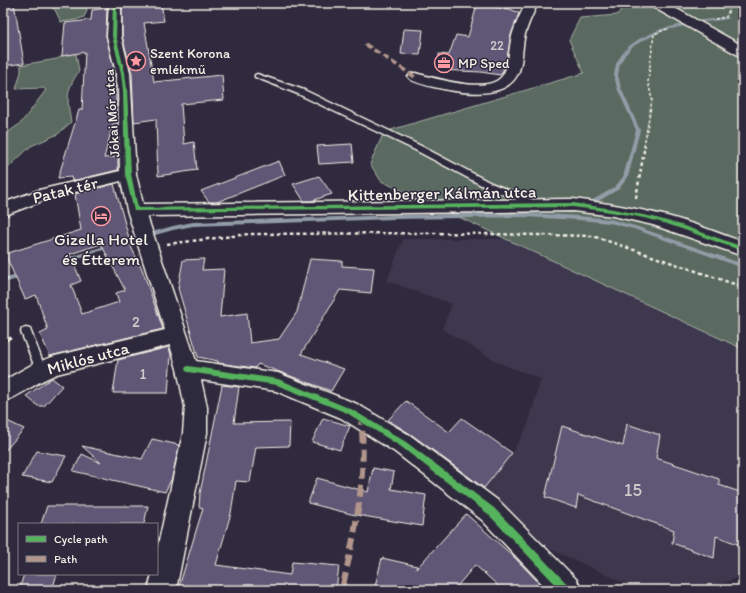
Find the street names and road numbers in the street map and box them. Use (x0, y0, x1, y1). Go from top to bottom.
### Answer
street label: Jókai Mór utca (100, 67, 124, 158)
street label: Patak tér (30, 172, 100, 208)
street label: Kittenberger Kálmán utca (348, 181, 536, 205)
street label: Miklós utca (45, 337, 131, 378)

